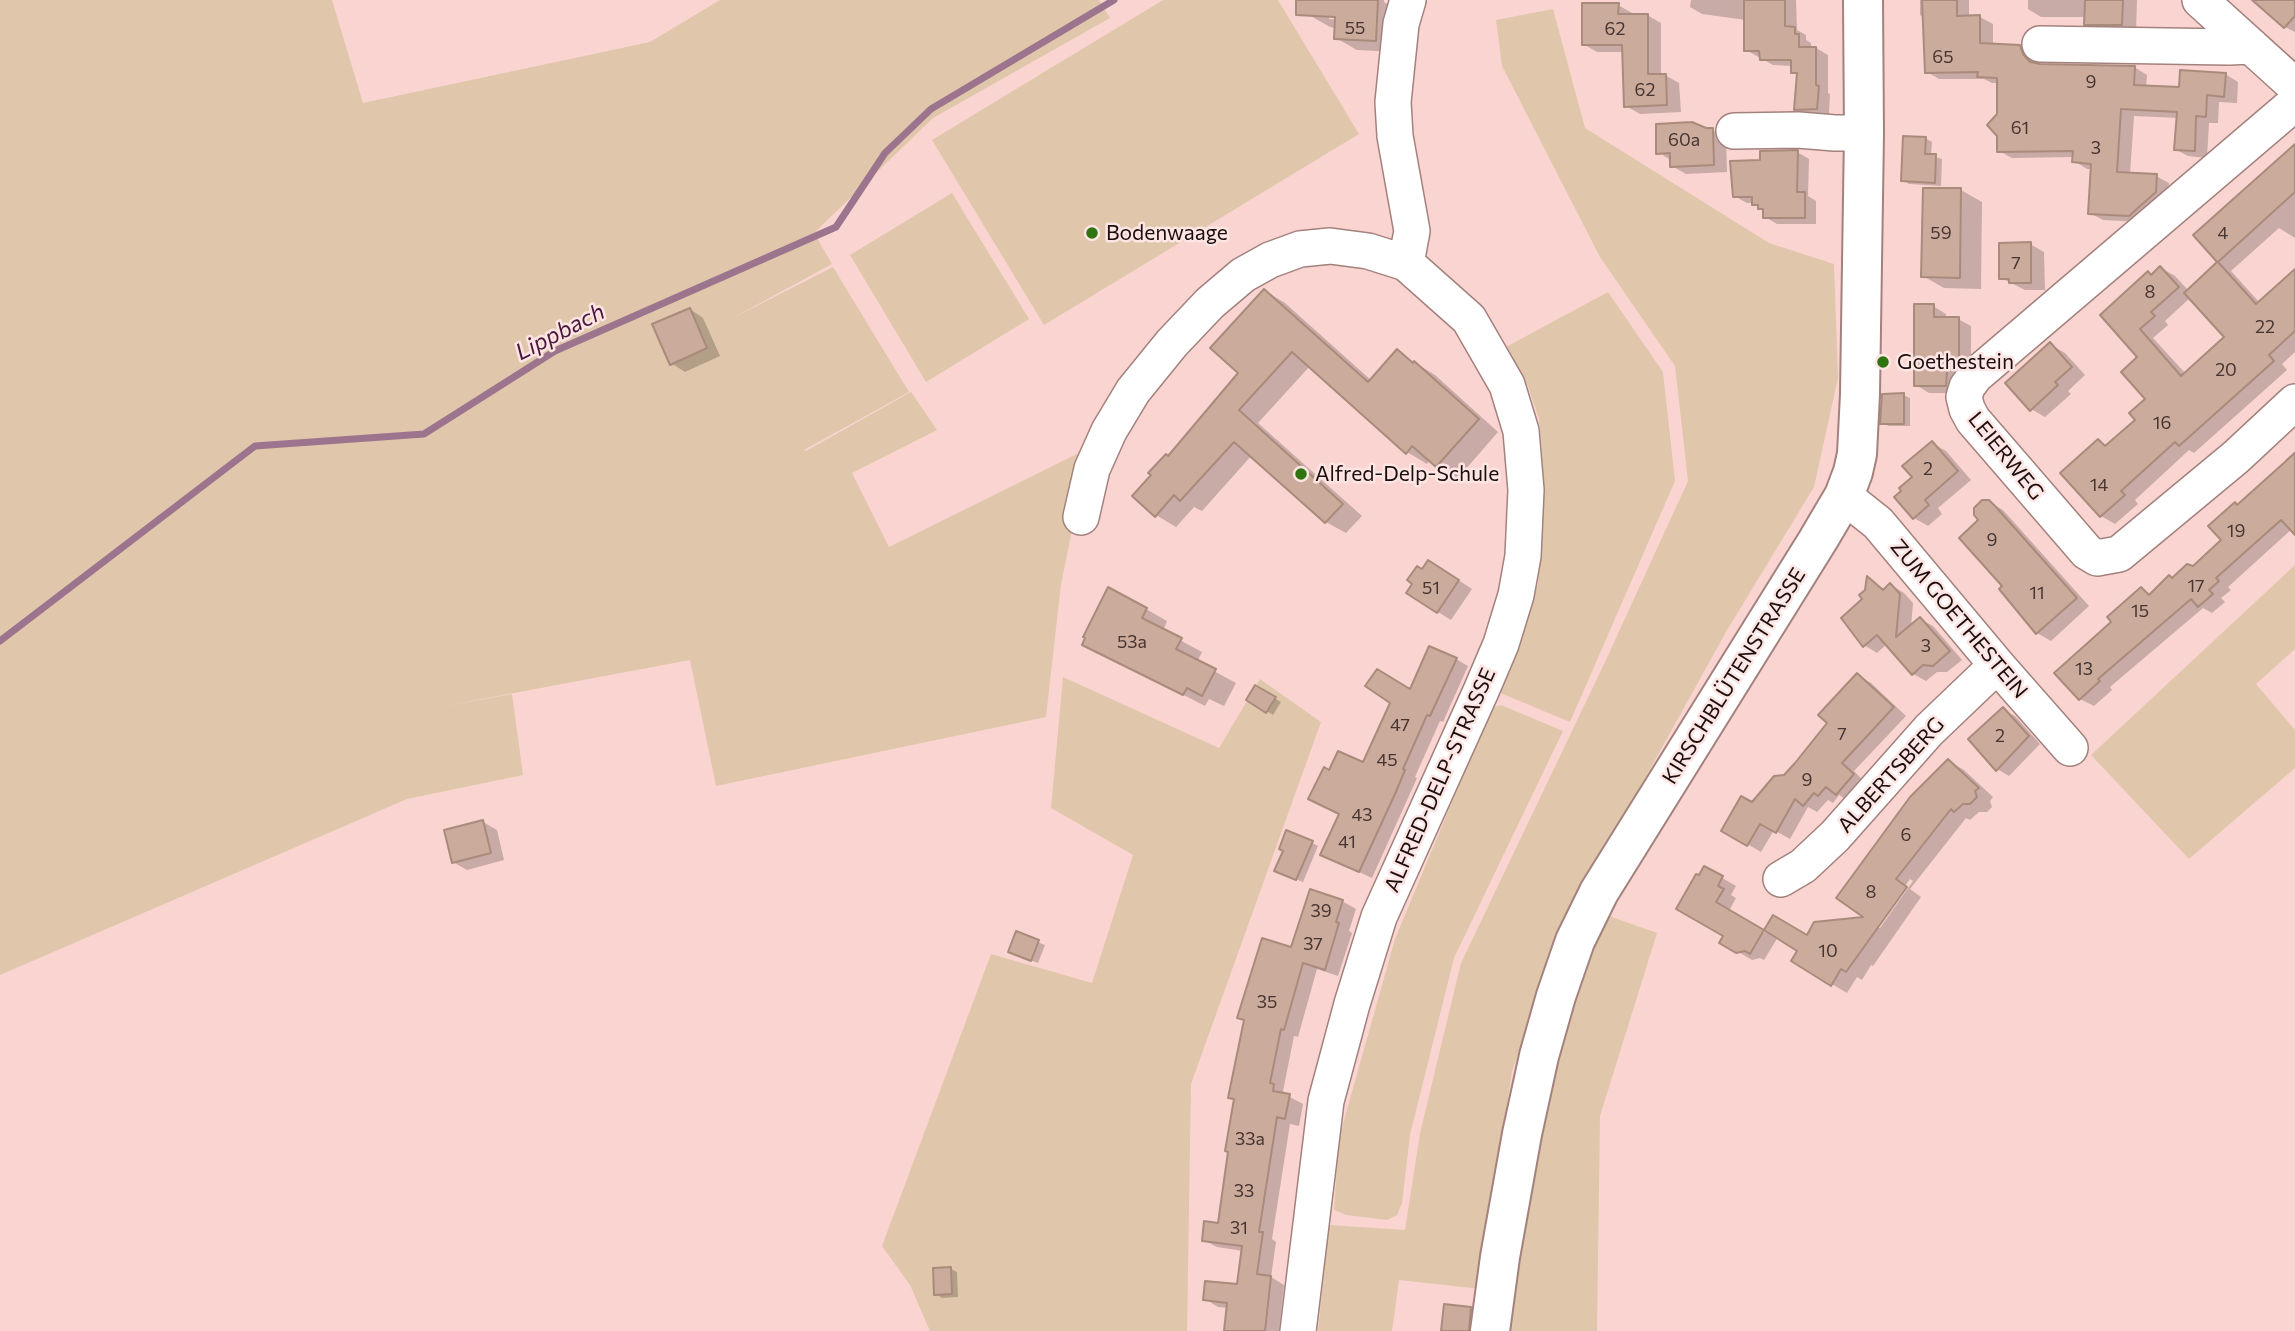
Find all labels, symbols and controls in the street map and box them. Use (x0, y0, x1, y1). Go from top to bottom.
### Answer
house number: 55 (1345, 17, 1365, 39)
house number: 62 (1605, 18, 1625, 40)
house number: 65 (1932, 46, 1954, 68)
house number: 9 (2086, 71, 2096, 93)
house number: 62 (1635, 79, 1655, 101)
house number: 61 (2011, 117, 2029, 139)
house number: 60a (1668, 129, 1700, 151)
house number: 3 (2091, 137, 2101, 159)
place label: Bodenwaage (1106, 220, 1228, 246)
house number: 59 (1930, 222, 1952, 244)
house number: 4 (2218, 222, 2228, 244)
marker: Bodenwaage (1084, 225, 1100, 241)
house number: 7 (2011, 252, 2021, 274)
house number: 8 (2145, 281, 2155, 303)
water label: Lippbach (511, 298, 609, 366)
house number: 22 (2255, 316, 2275, 338)
place label: Goethestein (1897, 349, 2014, 375)
marker: Goethestein (1875, 354, 1891, 370)
house number: 20 (2215, 359, 2237, 381)
street label: LEIERWEG (1963, 407, 2049, 505)
house number: 16 (2153, 412, 2171, 434)
house number: 2 (1923, 458, 1933, 480)
place label: Alfred-Delp-Schule (1315, 461, 1499, 487)
marker: Alfred-Delp-Schule (1293, 466, 1309, 482)
house number: 14 (2090, 474, 2108, 496)
house number: 19 (2227, 520, 2245, 542)
house number: 9 (1987, 529, 1997, 551)
street label: ZUM GOETHESTEIN (1885, 534, 2033, 704)
street label: KIRSCHBLÜTENSTRASSE (1657, 563, 1811, 789)
house number: 17 (2187, 575, 2205, 597)
house number: 51 (1422, 577, 1440, 599)
house number: 11 (2029, 582, 2045, 604)
house number: 15 (2131, 600, 2149, 622)
house number: 53a (1117, 631, 1147, 653)
house number: 3 (1921, 635, 1931, 657)
house number: 13 (2075, 658, 2093, 680)
street label: ALFRED-DELP-STRASSE (1379, 664, 1501, 896)
street label: ALBERTSBERG (1832, 712, 1950, 838)
house number: 47 (1390, 714, 1410, 736)
house number: 7 (1837, 723, 1847, 745)
house number: 2 (1995, 725, 2005, 747)
house number: 45 (1376, 749, 1398, 771)
house number: 9 (1802, 769, 1812, 791)
house number: 43 (1351, 804, 1373, 826)
house number: 6 (1901, 824, 1911, 846)
house number: 41 (1338, 831, 1356, 853)
house number: 8 (1866, 881, 1876, 903)
house number: 39 (1310, 900, 1332, 922)
house number: 37 (1303, 933, 1323, 955)
house number: 10 (1818, 940, 1838, 962)
house number: 35 (1257, 991, 1277, 1013)
house number: 33a (1235, 1128, 1265, 1150)
house number: 33 (1234, 1180, 1254, 1202)
house number: 31 (1230, 1217, 1248, 1239)

